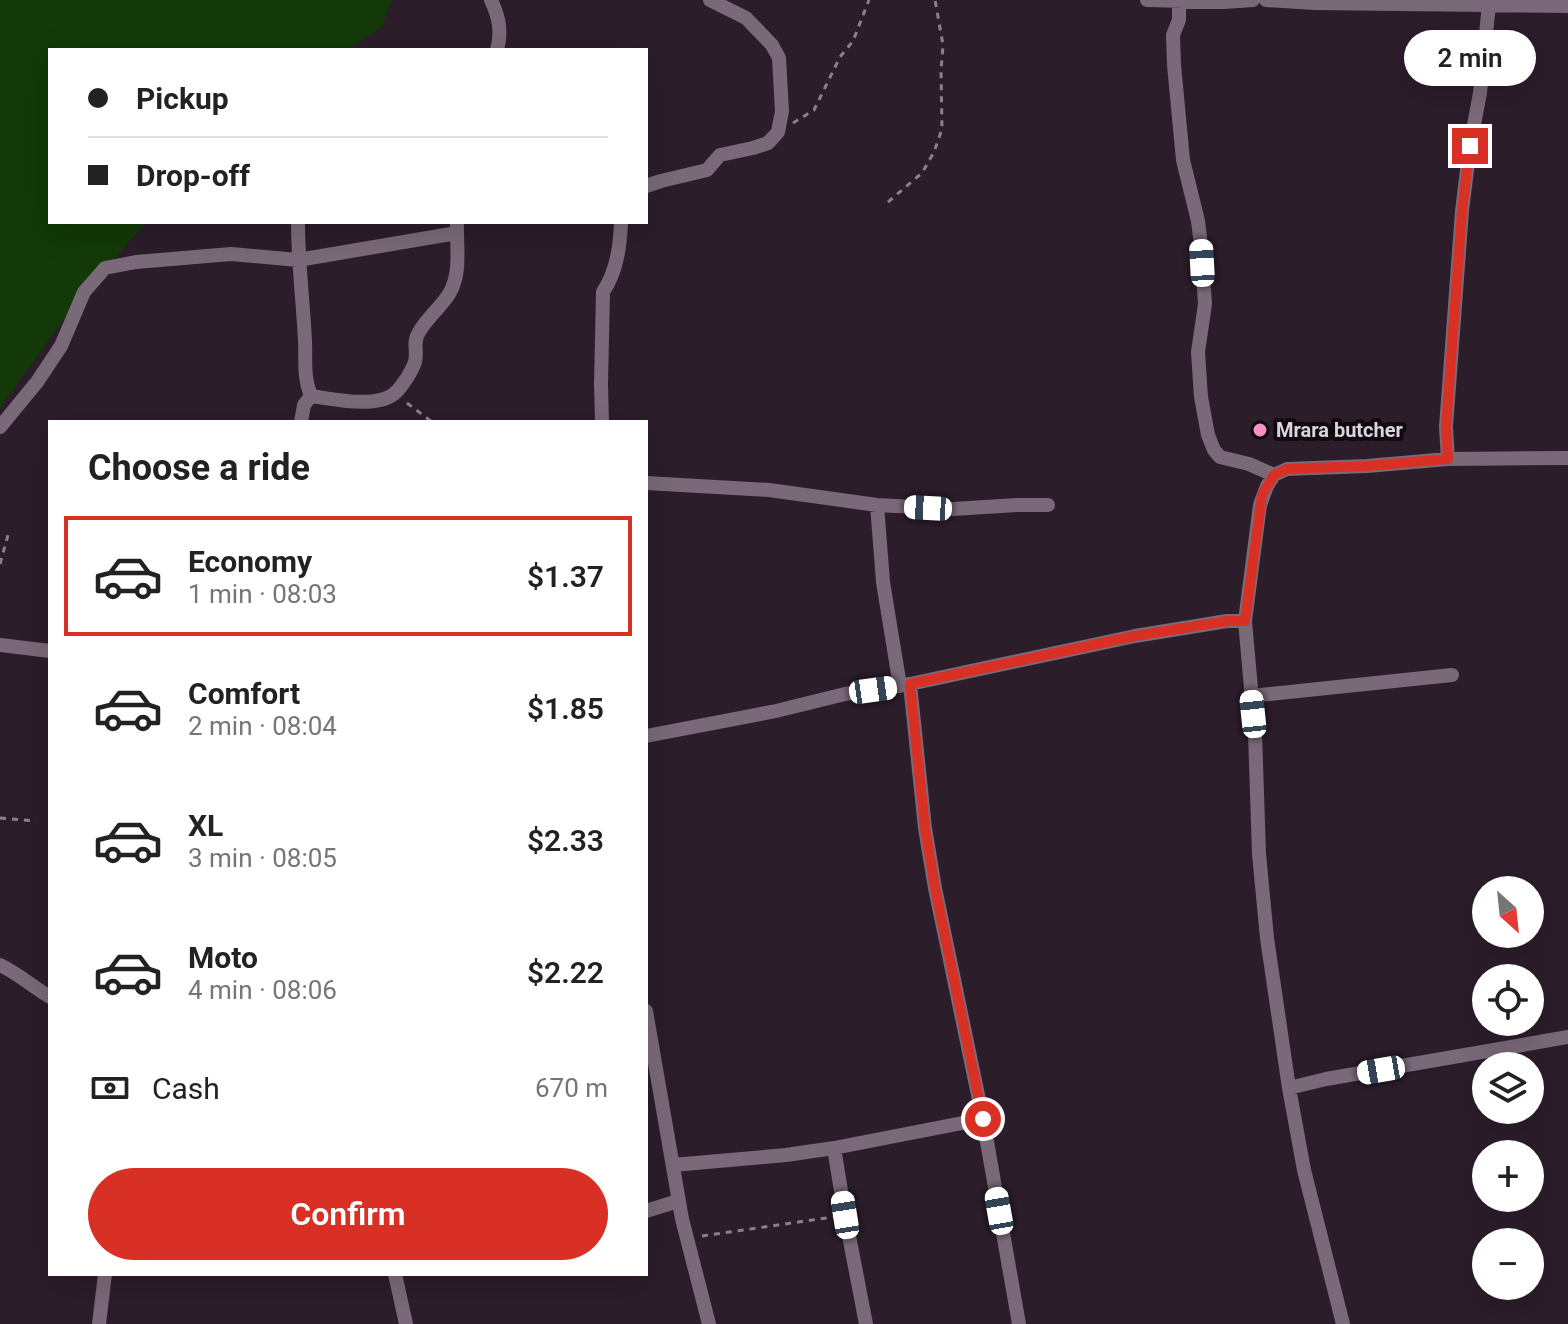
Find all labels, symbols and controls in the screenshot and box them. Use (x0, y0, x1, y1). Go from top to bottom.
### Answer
callout: 2 min (1404, 30, 1536, 86)
text: 2 min (1437, 43, 1503, 73)
text: Pickup (136, 81, 229, 116)
route end (1452, 128, 1488, 164)
text: Drop-off (136, 158, 250, 193)
car (1189, 238, 1215, 288)
place label: Mrara butcher (1276, 418, 1404, 442)
marker: Mrara butcher (1251, 421, 1269, 439)
text: Choose a ride (88, 447, 310, 489)
car (903, 495, 953, 521)
icon: car (92, 540, 164, 612)
text: Economy (188, 544, 312, 579)
text: $1.37 (527, 559, 604, 594)
text: 1 min · 08:03 (188, 579, 337, 609)
icon: car (92, 672, 164, 744)
car (848, 675, 898, 705)
text: Comfort (188, 676, 300, 711)
car (1239, 689, 1267, 739)
text: $1.85 (527, 691, 604, 726)
text: 2 min · 08:04 (188, 711, 337, 741)
icon: car (92, 804, 164, 876)
text: XL (188, 808, 223, 843)
text: $2.33 (527, 823, 604, 858)
text: 3 min · 08:05 (188, 843, 337, 873)
north arrow (1472, 876, 1544, 948)
map controls (1472, 876, 1544, 1300)
icon: car (92, 936, 164, 1008)
text: Moto (188, 940, 258, 975)
text: $2.22 (527, 955, 604, 990)
button: locate (1472, 964, 1544, 1036)
text: 4 min · 08:06 (188, 975, 337, 1005)
button: layers (1472, 1052, 1544, 1124)
car (1355, 1054, 1407, 1086)
icon: cash (88, 1066, 132, 1110)
text: Cash (152, 1071, 220, 1106)
text: 670 m (535, 1073, 608, 1103)
route start (965, 1101, 1001, 1137)
button: + (1472, 1140, 1544, 1212)
button: Confirm (88, 1168, 608, 1260)
car (983, 1185, 1015, 1237)
car (829, 1189, 861, 1241)
button: − (1472, 1228, 1544, 1300)

